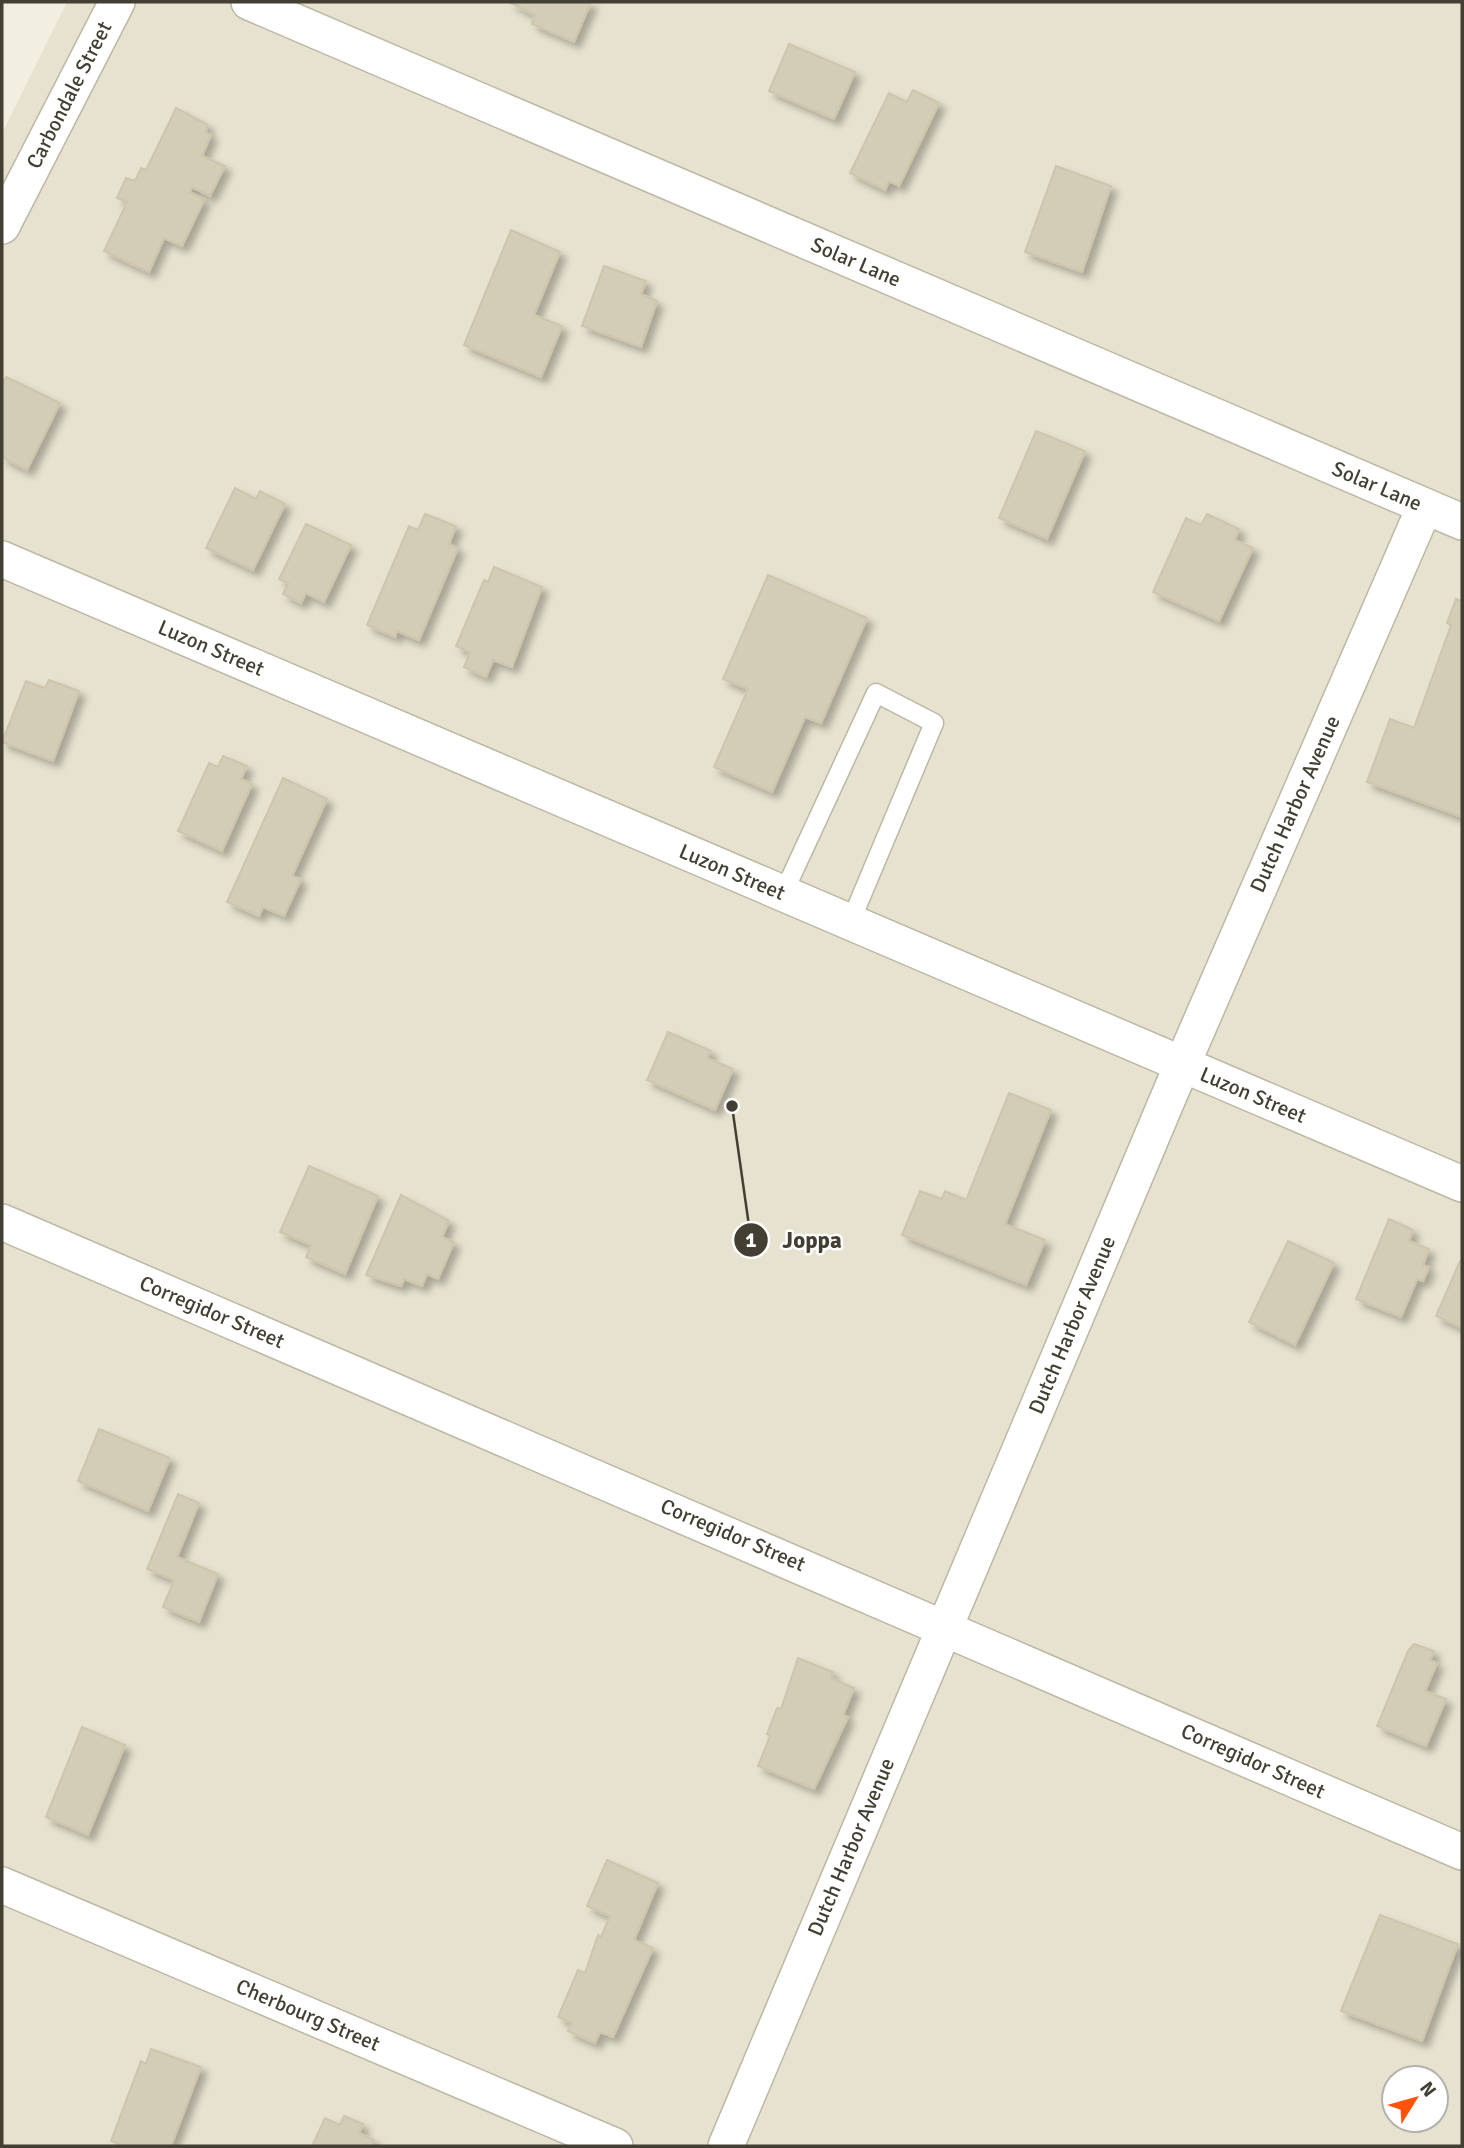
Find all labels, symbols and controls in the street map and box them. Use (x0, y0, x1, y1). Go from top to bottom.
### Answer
street label: Carbondale Street (21, 17, 117, 173)
street label: Solar Lane (807, 231, 905, 293)
street label: Solar Lane (1328, 455, 1426, 517)
street label: Luzon Street (154, 614, 268, 682)
street label: Dutch Harbor Avenue (1244, 712, 1346, 896)
street label: Luzon Street (675, 838, 789, 906)
street label: Luzon Street (1196, 1061, 1310, 1129)
callout: Joppa (734, 1218, 856, 1262)
text: Joppa (782, 1226, 842, 1255)
text: 1 (745, 1227, 757, 1253)
street label: Dutch Harbor Avenue (1023, 1232, 1121, 1418)
street label: Corregidor Street (136, 1270, 288, 1354)
street label: Corregidor Street (657, 1493, 809, 1577)
street label: Corregidor Street (1177, 1718, 1329, 1804)
street label: Dutch Harbor Avenue (802, 1754, 900, 1940)
street label: Cherbourg Street (232, 1973, 384, 2057)
north arrow (1380, 2064, 1450, 2134)
text: N (1414, 2077, 1441, 2102)

